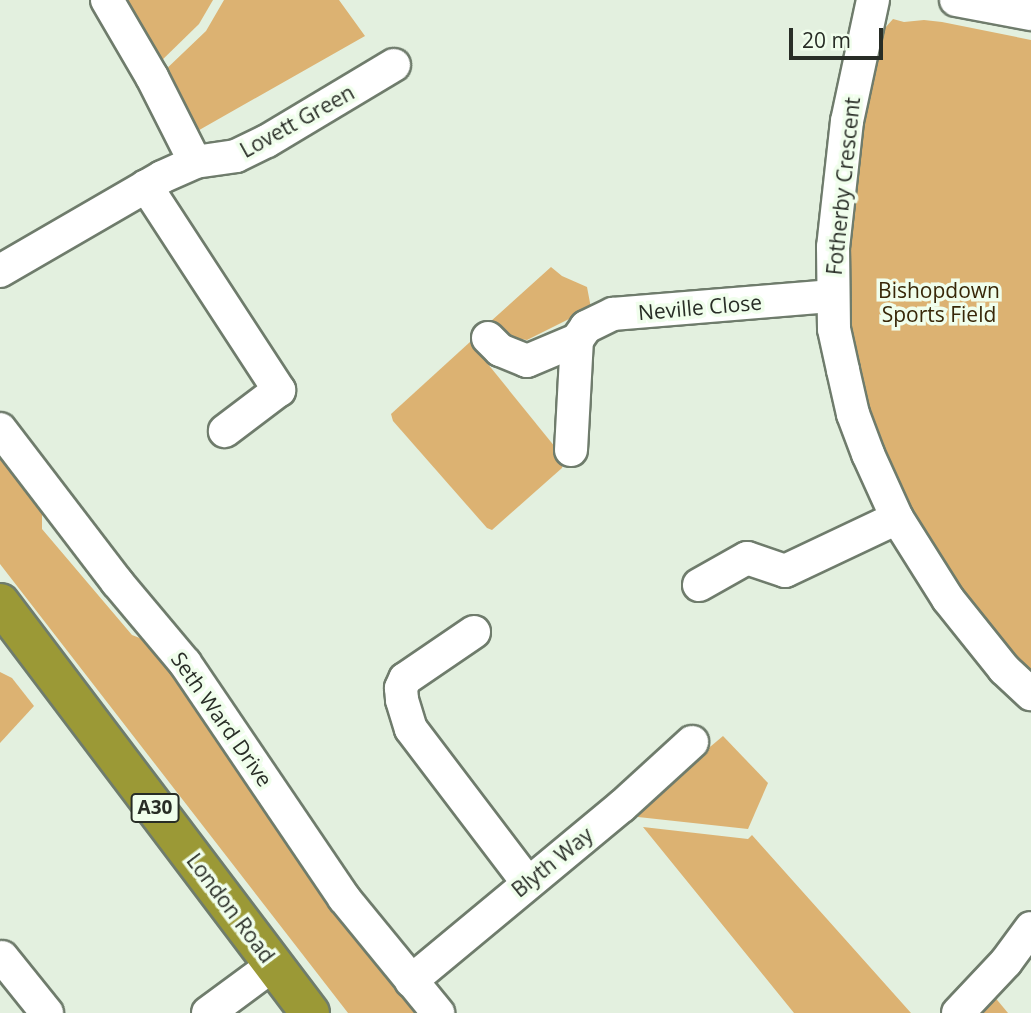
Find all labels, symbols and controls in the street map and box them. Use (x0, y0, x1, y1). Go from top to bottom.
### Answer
scale bar (793, 14, 888, 58)
text: 20 m (802, 26, 851, 54)
street label: Lovett Green (236, 79, 358, 163)
street label: Fotherby Crescent (821, 96, 865, 276)
park label: Bishopdown Sports Field (878, 277, 1000, 327)
street label: Neville Close (637, 289, 763, 325)
street label: Seth Ward Drive (166, 647, 278, 791)
road number: A30 (130, 792, 180, 824)
street label: Blyth Way (506, 822, 598, 902)
street label: London Road (182, 848, 280, 968)

